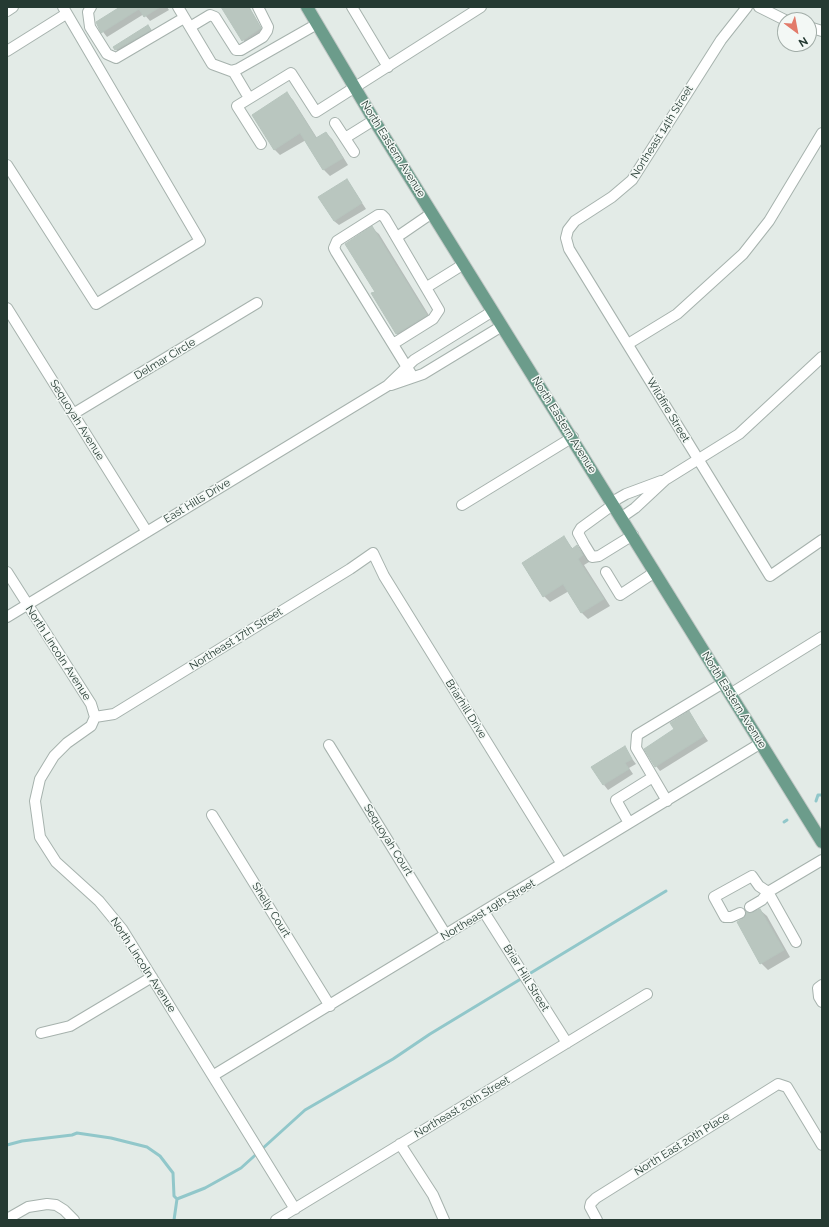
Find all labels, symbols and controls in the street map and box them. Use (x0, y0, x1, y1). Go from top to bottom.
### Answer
north arrow (777, 12, 817, 52)
text: N (796, 34, 810, 49)
street label: Northeast 14th Street (628, 83, 696, 181)
street label: North Eastern Avenue (358, 98, 428, 200)
street label: Delmar Circle (132, 336, 198, 382)
street label: North Eastern Avenue (529, 374, 599, 476)
street label: Wildfire Street (644, 375, 692, 445)
street label: Sequoyah Avenue (47, 377, 107, 463)
street label: East Hills Drive (161, 476, 233, 526)
street label: North Lincoln Avenue (22, 603, 94, 703)
street label: Northeast 17th Street (187, 605, 285, 673)
street label: North Eastern Avenue (699, 649, 769, 751)
street label: Briarhill Drive (443, 677, 489, 741)
street label: Sequoyah Court (361, 802, 415, 878)
street label: Northeast 19th Street (438, 877, 538, 943)
street label: Shelly Court (249, 880, 293, 940)
street label: North Lincoln Avenue (107, 915, 179, 1015)
street label: Briar Hill Street (500, 942, 552, 1014)
street label: Northeast 20th Street (412, 1073, 512, 1141)
street label: North East 20th Place (632, 1109, 732, 1179)

